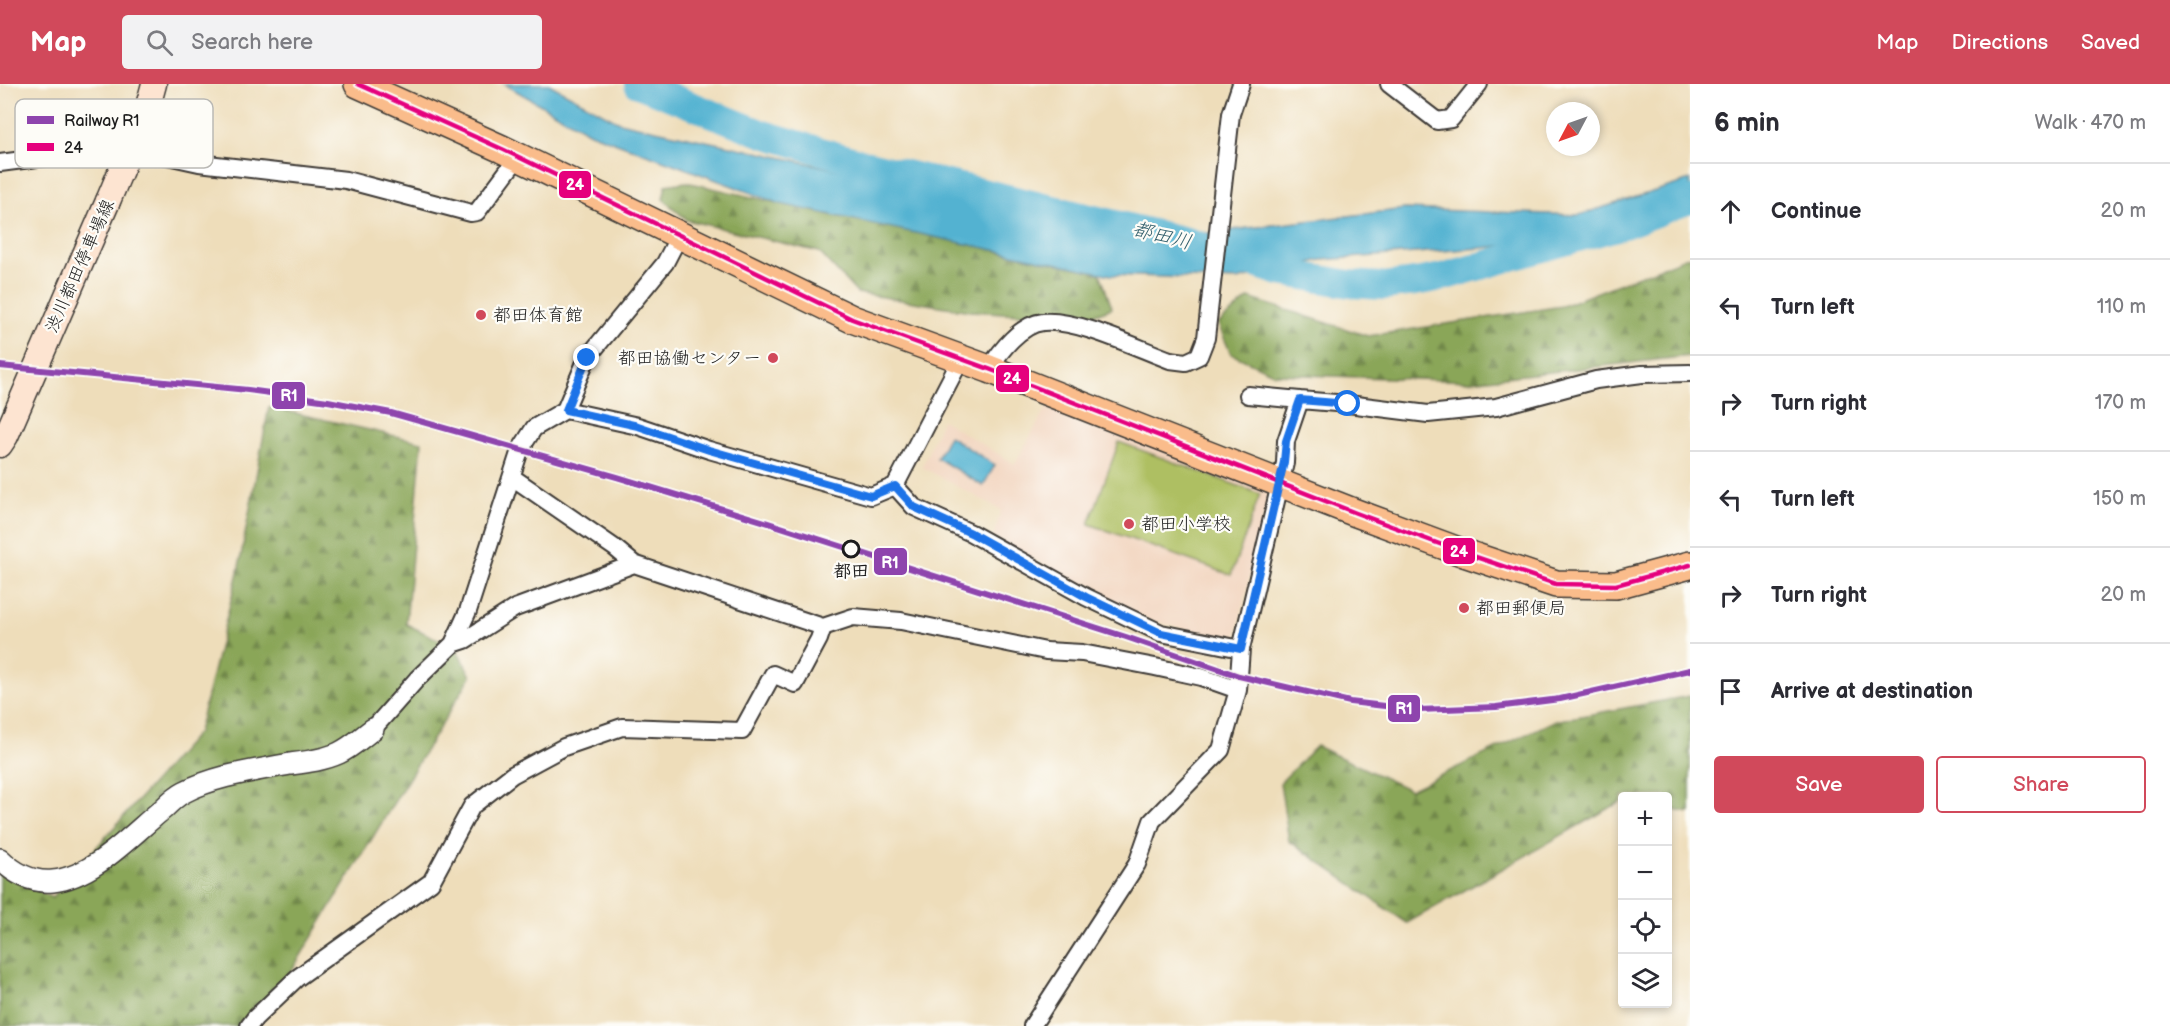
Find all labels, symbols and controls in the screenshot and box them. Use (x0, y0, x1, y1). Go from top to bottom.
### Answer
search box (122, 15, 542, 69)
text: Map (30, 26, 86, 59)
icon: search (143, 26, 176, 59)
text: Search here (191, 29, 313, 56)
text: Map (1876, 30, 1919, 55)
text: Directions (1952, 30, 2048, 55)
text: Saved (2081, 30, 2140, 55)
legend (15, 99, 213, 168)
north arrow (1546, 102, 1600, 156)
text: 6 min (1714, 108, 1780, 139)
text: Walk · 470 m (2035, 111, 2146, 135)
text: Railway R1 (64, 112, 140, 131)
text: 24 (64, 139, 83, 158)
line badge: 24 (558, 170, 592, 199)
text: 24 (566, 176, 585, 195)
icon: ahead (1714, 195, 1747, 228)
street label: 渋川都田停車場線 (41, 196, 119, 336)
text: Continue (1771, 198, 1861, 225)
text: 20 m (2101, 199, 2146, 223)
water label: 都田川 (1130, 217, 1194, 255)
icon: left (1714, 291, 1747, 324)
text: Turn left (1771, 294, 1855, 321)
text: 110 m (2097, 295, 2146, 319)
place label: 都田体育館 (493, 305, 583, 326)
marker: 都田体育館 (474, 308, 488, 322)
route end (573, 344, 599, 370)
place label: 都田協働センター (618, 348, 761, 369)
marker: 都田協働センター (766, 351, 780, 365)
line badge: 24 (995, 364, 1030, 393)
text: 24 (1003, 370, 1022, 389)
line badge: R1 (271, 381, 306, 410)
text: R1 (280, 387, 298, 406)
icon: right (1714, 387, 1747, 420)
route start (1334, 390, 1360, 416)
text: Turn right (1771, 390, 1867, 417)
text: 170 m (2095, 391, 2146, 415)
icon: left (1714, 483, 1747, 516)
text: Turn left (1771, 486, 1855, 513)
text: 150 m (2093, 487, 2146, 511)
place label: 都田小学校 (1141, 514, 1231, 535)
marker: 都田小学校 (1122, 517, 1136, 531)
line badge: 24 (1442, 537, 1476, 565)
marker: 都田 (842, 540, 860, 558)
text: 24 (1450, 543, 1469, 562)
line badge: R1 (873, 547, 908, 576)
text: R1 (881, 554, 899, 573)
place label: 都田 (833, 561, 869, 582)
icon: right (1714, 579, 1747, 612)
text: Turn right (1771, 582, 1867, 609)
text: 20 m (2101, 583, 2146, 607)
place label: 都田郵便局 (1476, 598, 1566, 619)
marker: 都田郵便局 (1457, 601, 1471, 615)
icon: arrive (1714, 675, 1747, 708)
text: Arrive at destination (1771, 678, 1973, 705)
line badge: R1 (1387, 694, 1421, 723)
text: R1 (1395, 700, 1413, 719)
button: Save (1714, 756, 1924, 813)
button: Share (1936, 756, 2146, 813)
map controls (1618, 792, 1672, 1008)
button: + (1618, 792, 1672, 846)
button: − (1618, 846, 1672, 900)
button: locate (1618, 900, 1672, 954)
button: layers (1618, 954, 1672, 1008)

